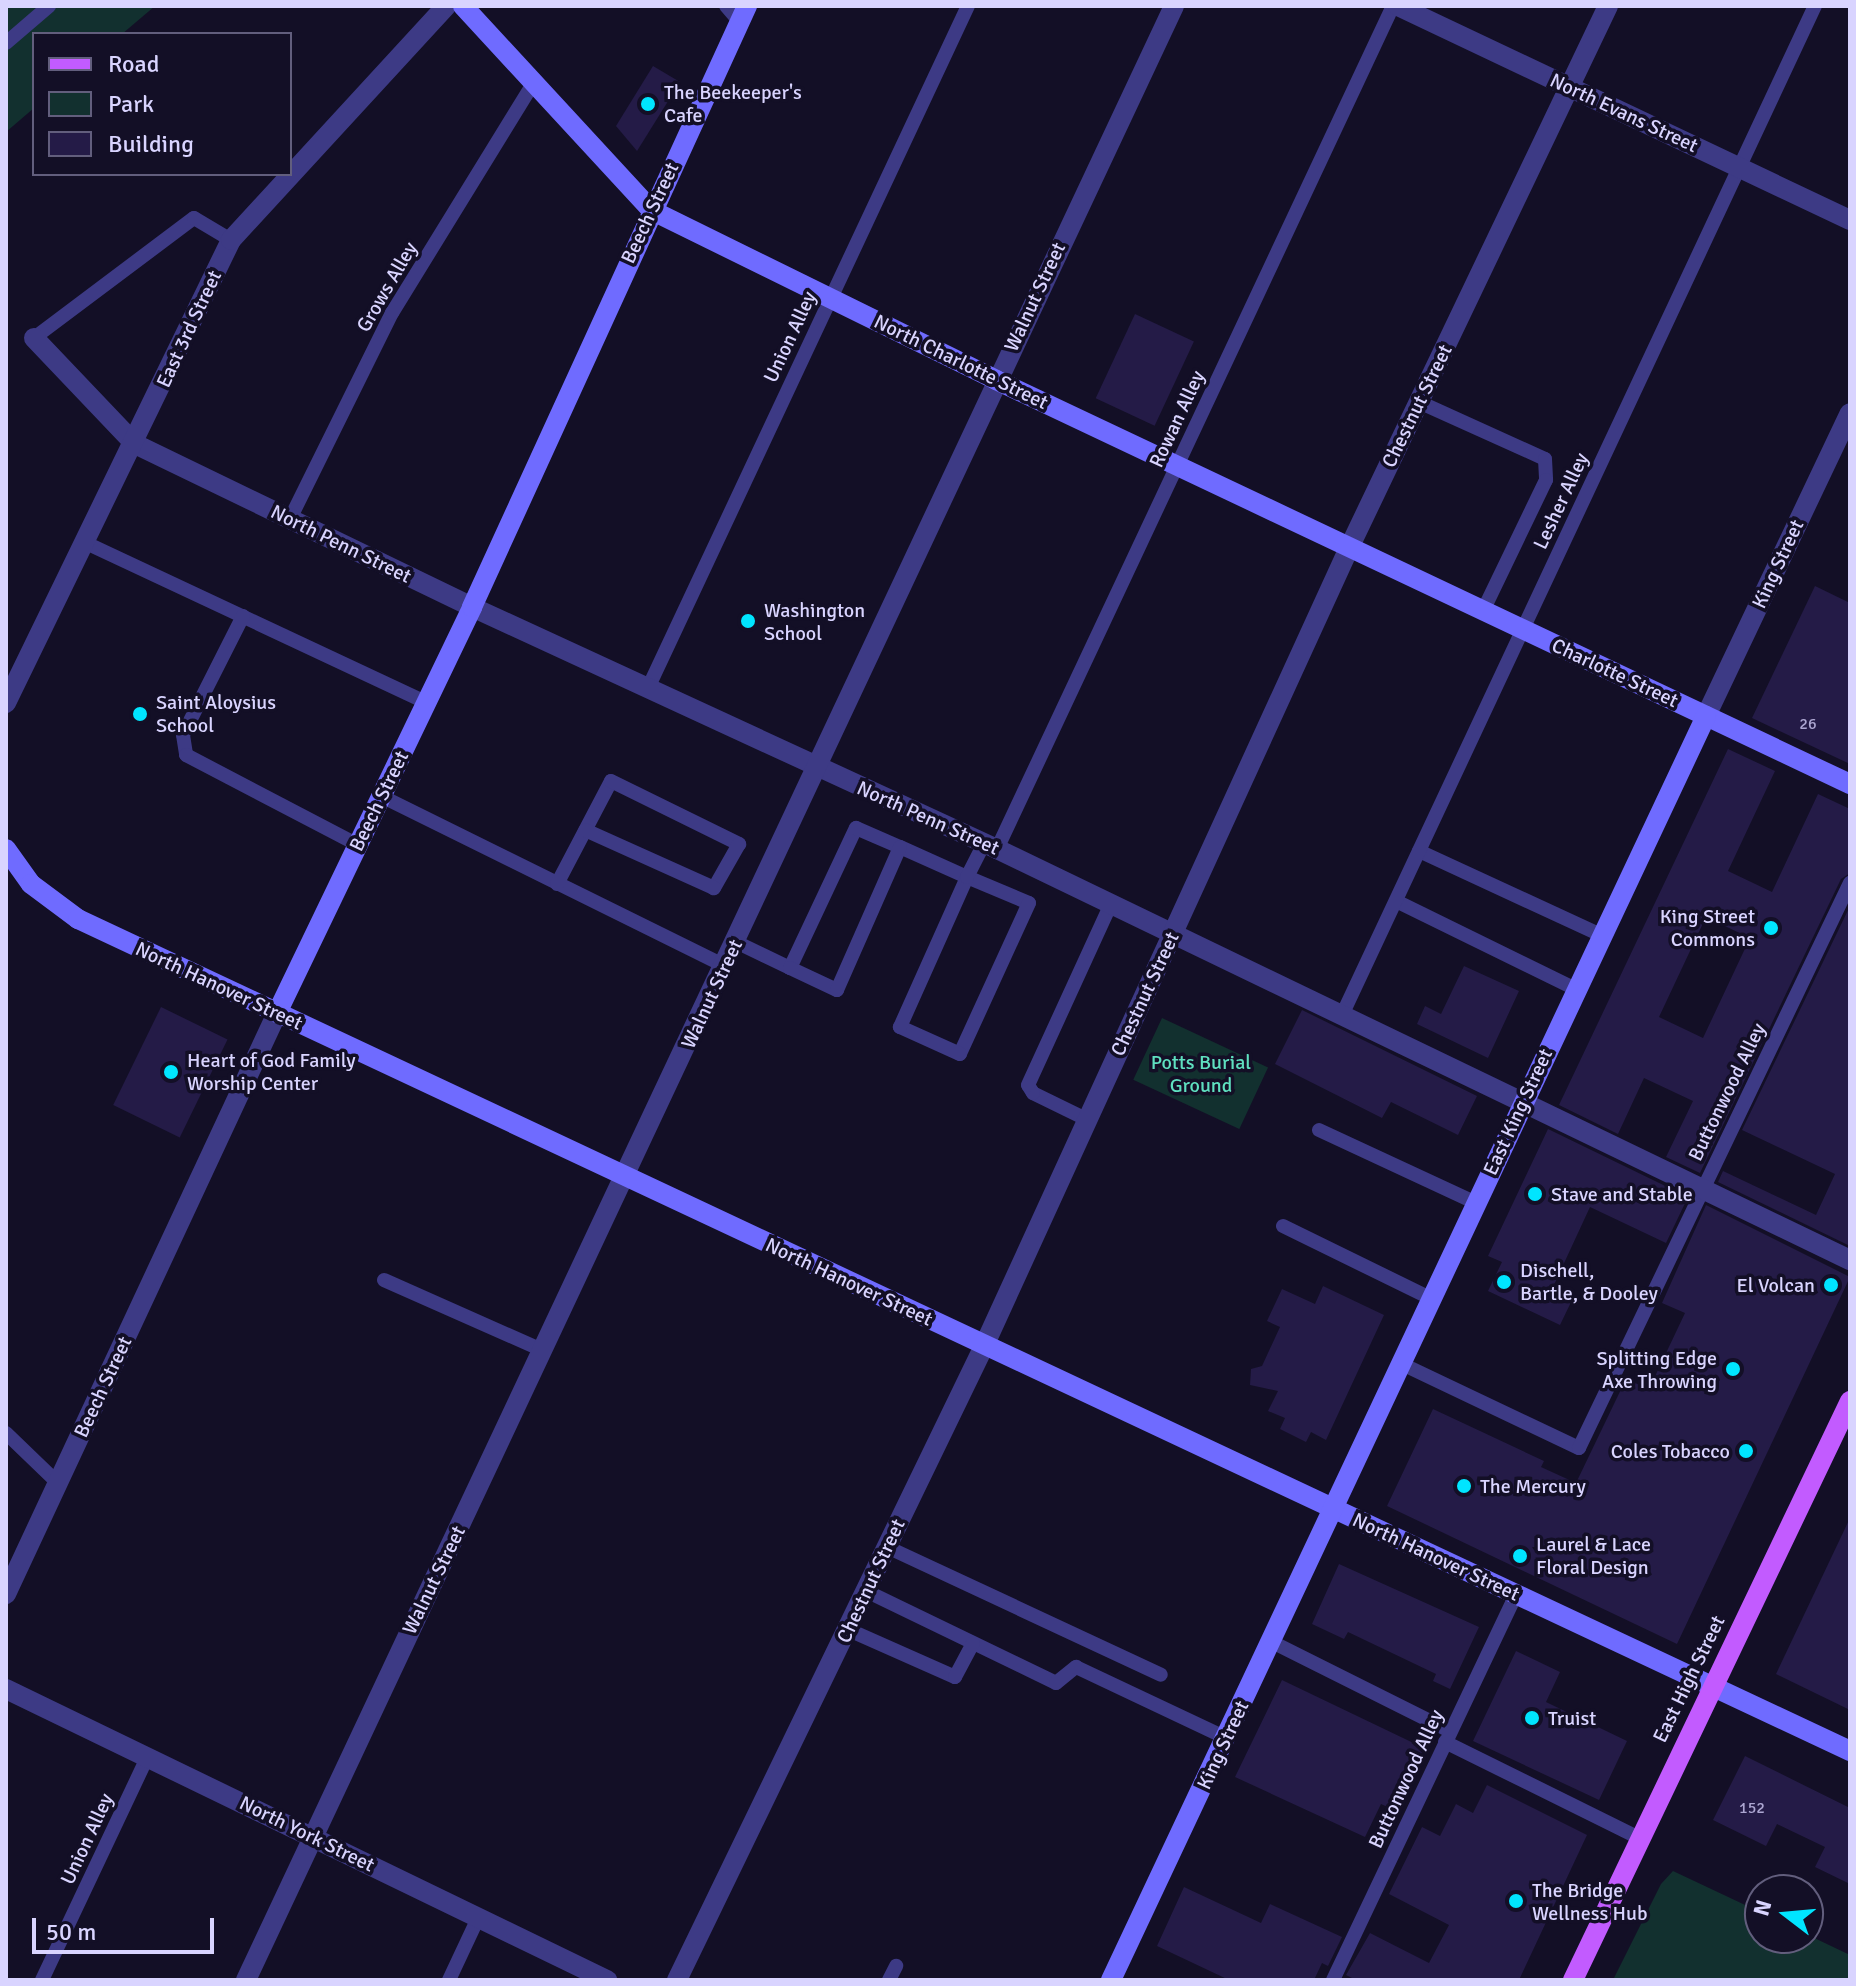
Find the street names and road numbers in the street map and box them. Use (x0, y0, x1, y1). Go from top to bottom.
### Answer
street label: North Evans Street (1546, 68, 1702, 158)
street label: Beech Street (616, 159, 684, 267)
street label: Grows Alley (352, 238, 422, 336)
street label: Walnut Street (999, 239, 1071, 355)
street label: East 3rd Street (151, 267, 227, 391)
street label: Union Alley (758, 288, 822, 386)
street label: North Charlotte Street (870, 309, 1052, 415)
street label: Chestnut Street (1377, 340, 1457, 472)
street label: Rowan Alley (1144, 367, 1210, 471)
street label: Lesher Alley (1528, 449, 1594, 553)
street label: North Penn Street (267, 500, 415, 588)
street label: King Street (1747, 516, 1809, 612)
street label: Charlotte Street (1548, 633, 1682, 713)
street label: Beech Street (344, 747, 414, 855)
street label: North Penn Street (853, 776, 1003, 860)
street label: Chestnut Street (1106, 928, 1184, 1060)
street label: Walnut Street (676, 936, 748, 1052)
street label: North Hanover Street (132, 937, 306, 1035)
street label: Buttonwood Alley (1683, 1019, 1771, 1165)
street label: East King Street (1478, 1045, 1558, 1179)
street label: North Hanover Street (762, 1233, 936, 1331)
street label: Beech Street (69, 1333, 137, 1441)
street label: North Hanover Street (1349, 1508, 1523, 1606)
street label: Chestnut Street (832, 1515, 910, 1647)
street label: Walnut Street (397, 1522, 471, 1638)
street label: East High Street (1648, 1612, 1730, 1746)
street label: King Street (1192, 1697, 1254, 1793)
street label: Buttonwood Alley (1363, 1706, 1449, 1852)
street label: Union Alley (55, 1790, 119, 1888)
street label: North York Street (236, 1791, 378, 1877)

